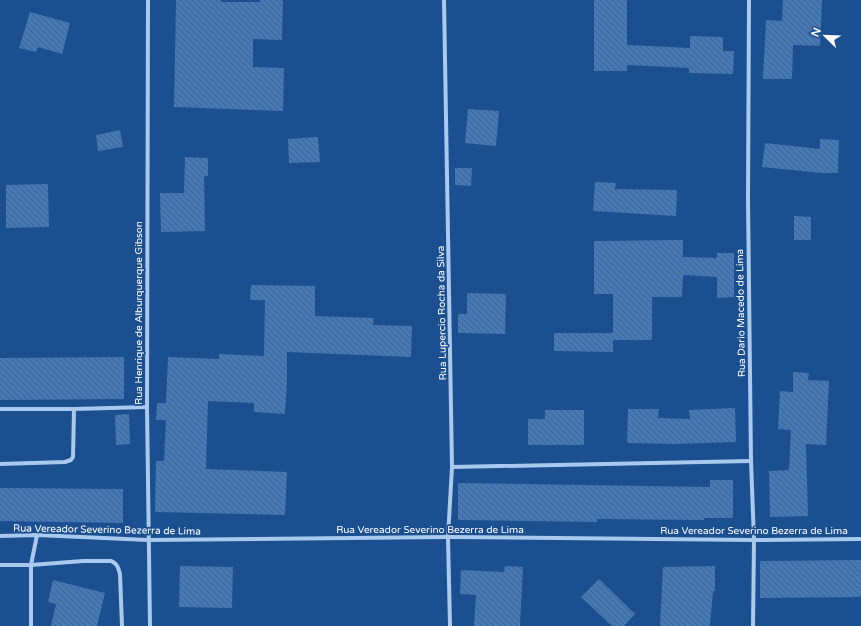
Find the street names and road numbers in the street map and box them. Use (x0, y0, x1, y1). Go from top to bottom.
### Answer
street label: Rua Henrique de Alburquerque Gibson (133, 221, 145, 405)
street label: Rua Lupercio Rocha da Silva (435, 246, 449, 380)
street label: Rua Dario Macedo de Lima (734, 249, 748, 377)
street label: Rua Vereador Severino Bezerra de Lima (13, 522, 201, 538)
street label: Rua Vereador Severino Bezerra de Lima (336, 524, 524, 536)
street label: Rua Vereador Severino Bezerra de Lima (660, 525, 848, 537)

